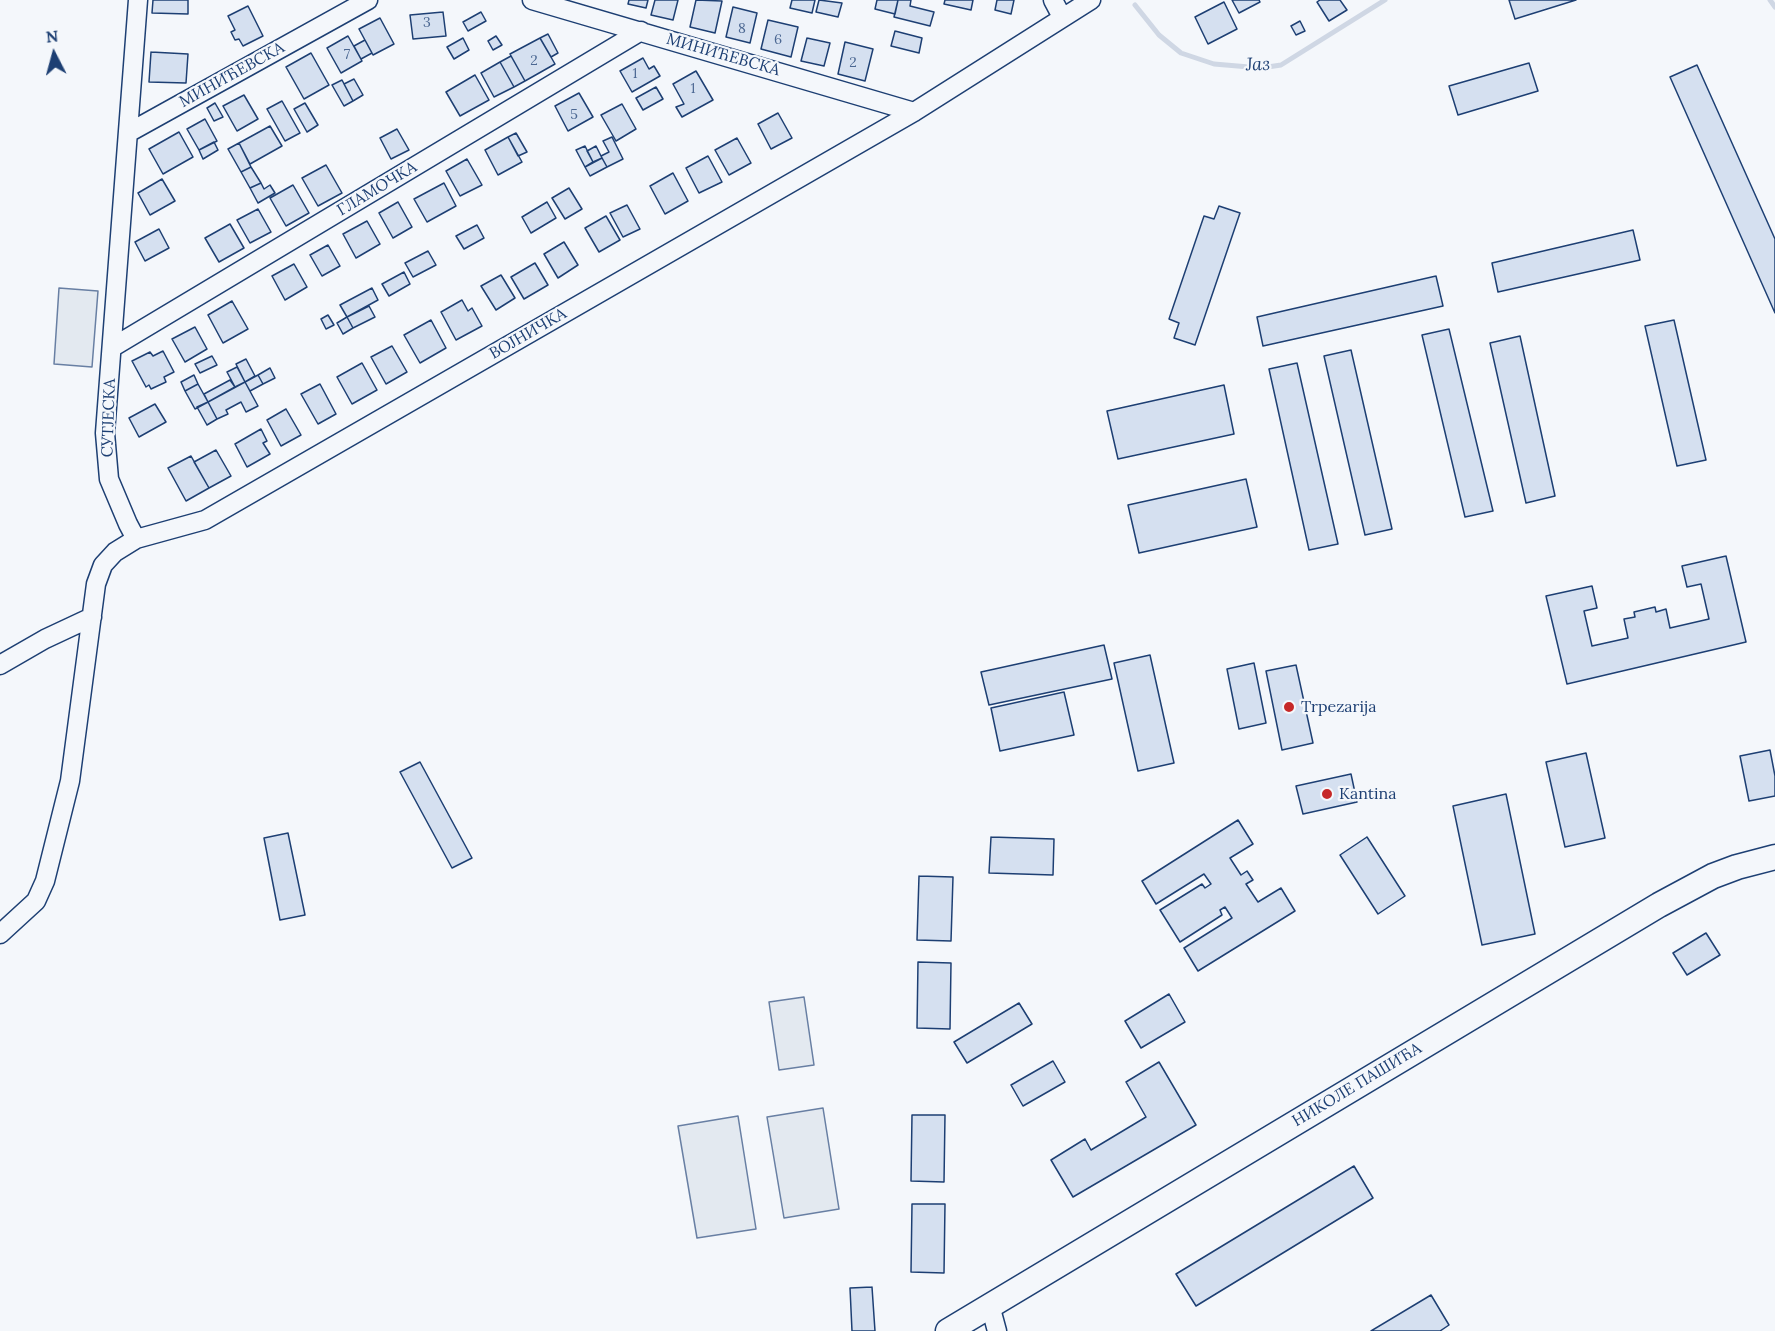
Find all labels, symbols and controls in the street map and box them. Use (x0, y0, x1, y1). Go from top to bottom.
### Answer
house number: 3 (423, 15, 431, 31)
house number: 8 (738, 21, 746, 37)
north arrow (24, 24, 84, 84)
text: N (45, 26, 59, 47)
street label: МИНИЋЕВСКА (664, 30, 782, 80)
house number: 6 (774, 32, 782, 48)
street label: МИНИЋЕВСКА (176, 38, 288, 112)
house number: 7 (344, 47, 350, 63)
house number: 2 (530, 53, 538, 69)
water label: Јаз (1246, 54, 1270, 76)
house number: 2 (849, 55, 857, 71)
house number: 1 (632, 66, 638, 82)
house number: 1 (690, 81, 696, 97)
house number: 5 (570, 107, 578, 123)
street label: ГЛАМОЧКА (334, 158, 420, 220)
street label: ВОЈНИЧКА (486, 304, 570, 364)
street label: СУТЈЕСКА (98, 378, 120, 458)
place label: Trpezarija (1301, 697, 1376, 717)
marker: Trpezarija (1282, 700, 1296, 714)
place label: Kantina (1339, 784, 1396, 804)
marker: Kantina (1320, 787, 1334, 801)
street label: НИКОЛЕ ПАШИЋА (1289, 1039, 1425, 1131)

